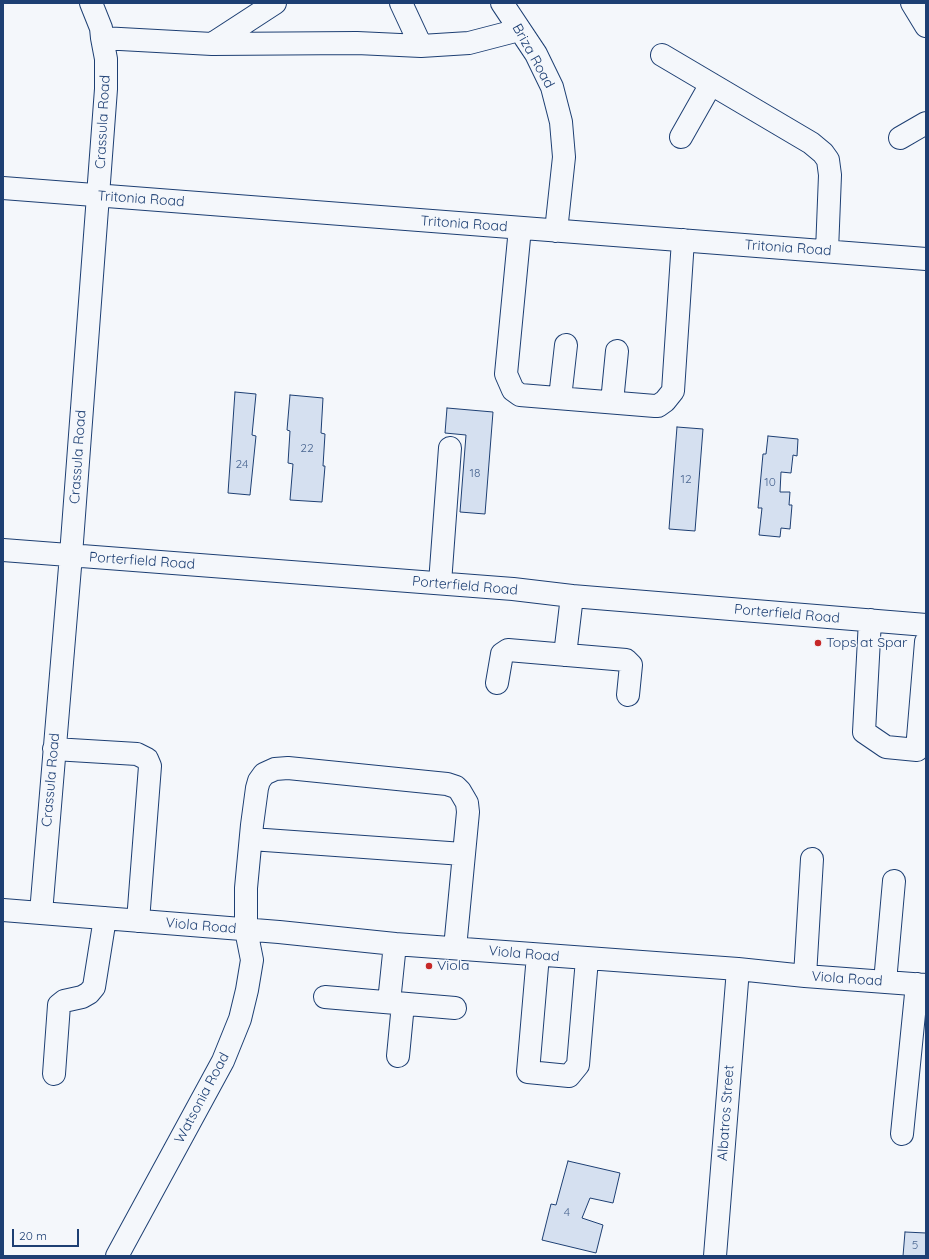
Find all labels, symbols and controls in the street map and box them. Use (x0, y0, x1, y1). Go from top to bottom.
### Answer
street label: Briza Road (508, 21, 558, 91)
street label: Crassula Road (92, 75, 114, 169)
street label: Tritonia Road (97, 188, 185, 210)
street label: Tritonia Road (420, 213, 508, 235)
street label: Tritonia Road (744, 237, 832, 259)
street label: Crassula Road (66, 409, 90, 505)
house number: 22 (300, 441, 314, 455)
house number: 24 (236, 457, 248, 471)
house number: 18 (470, 466, 480, 480)
house number: 12 (680, 472, 692, 486)
house number: 10 (764, 475, 776, 489)
street label: Porterfield Road (89, 549, 195, 573)
street label: Porterfield Road (411, 573, 519, 599)
street label: Porterfield Road (733, 601, 841, 627)
place label: Tops at Spar (826, 635, 907, 651)
marker: Tops at Spar (813, 638, 823, 648)
street label: Crassula Road (39, 732, 63, 828)
street label: Viola Road (165, 915, 237, 937)
street label: Viola Road (488, 943, 560, 965)
place label: Viola (437, 958, 469, 974)
marker: Viola (424, 961, 434, 971)
street label: Viola Road (811, 968, 883, 990)
street label: Watsonia Road (171, 1050, 233, 1146)
street label: Albatros Street (714, 1064, 738, 1162)
house number: 4 (564, 1205, 570, 1219)
scale bar (14, 1221, 81, 1247)
text: 20 m (19, 1228, 47, 1243)
house number: 5 (912, 1238, 918, 1252)

